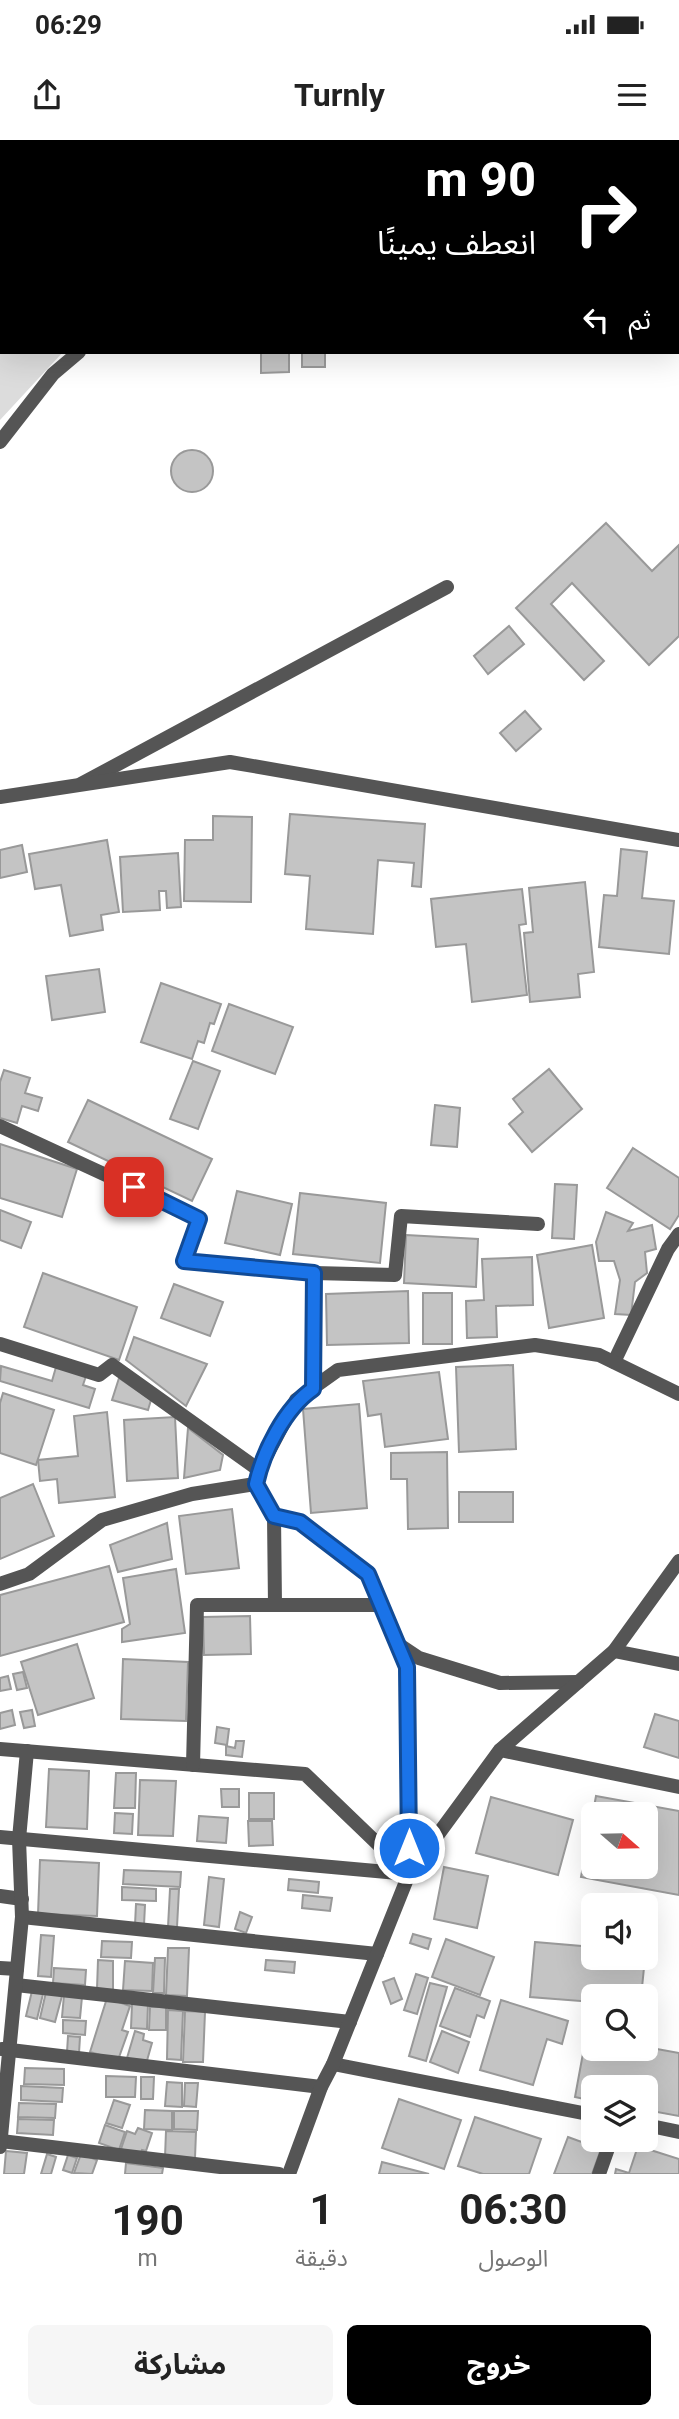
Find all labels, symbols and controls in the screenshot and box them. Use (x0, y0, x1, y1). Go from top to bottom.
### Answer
text: 06:29 (35, 10, 102, 40)
icon: share (28, 76, 66, 114)
text: Turnly (294, 76, 385, 114)
icon: menu (613, 76, 651, 114)
text: 90 m (425, 151, 536, 208)
icon: right (560, 168, 651, 259)
text: انعطف يمينًا (377, 224, 536, 262)
icon: left (577, 301, 615, 339)
text: ثم (629, 305, 651, 335)
pin (104, 1157, 164, 1217)
icon: arrive (115, 1168, 153, 1206)
north arrow (581, 1802, 658, 1880)
map controls (581, 1802, 658, 2152)
position arrow (372, 1811, 446, 1885)
button: sound (581, 1893, 658, 1970)
button: search (581, 1984, 658, 2061)
button: layers (581, 2075, 658, 2152)
text: 1 (309, 2185, 334, 2234)
text: 06:30 (459, 2185, 567, 2234)
text: 190 (112, 2196, 184, 2245)
text: m (138, 2245, 158, 2272)
text: دقيقة (295, 2245, 348, 2272)
text: الوصول (478, 2245, 548, 2272)
button: مشاركة (28, 2325, 333, 2405)
button: خروج (347, 2325, 651, 2405)

